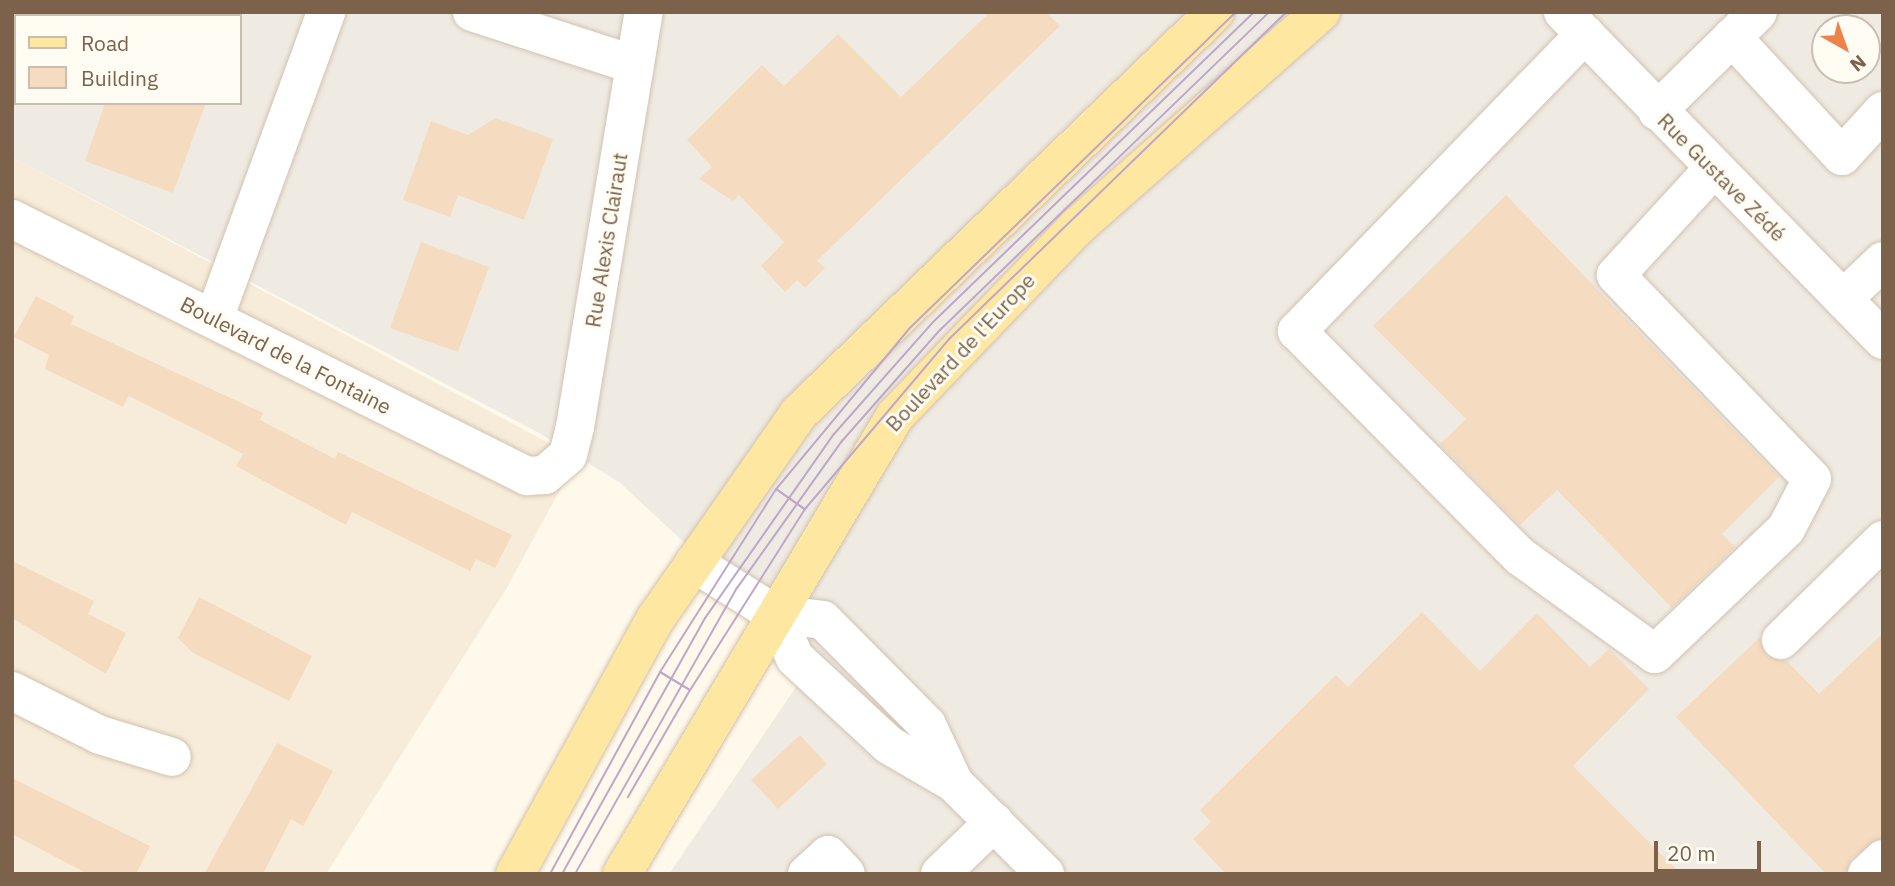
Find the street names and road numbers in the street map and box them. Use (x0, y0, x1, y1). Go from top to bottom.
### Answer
street label: Rue Gustave Zédé (1653, 108, 1791, 246)
street label: Rue Alexis Clairaut (580, 151, 632, 329)
street label: Boulevard de l'Europe (880, 268, 1040, 436)
street label: Boulevard de la Fontaine (176, 291, 396, 419)

